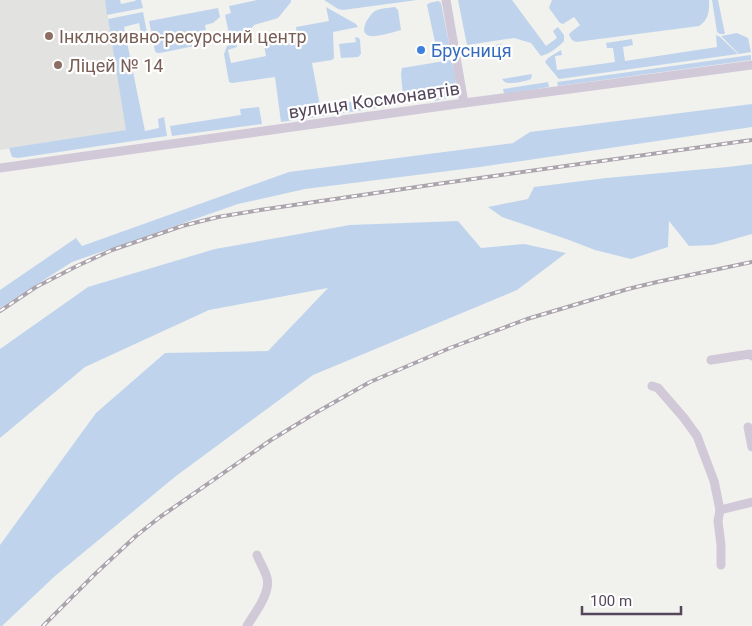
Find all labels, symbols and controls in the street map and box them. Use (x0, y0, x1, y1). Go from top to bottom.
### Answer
place label: Інклюзивно-ресурсний центр (59, 26, 307, 47)
marker: Інклюзивно-ресурсний центр (43, 30, 55, 42)
place label: Брусниця (431, 40, 512, 61)
marker: Брусниця (415, 44, 427, 56)
place label: Ліцей № 14 (68, 55, 163, 76)
marker: Ліцей № 14 (52, 59, 64, 71)
street label: вулиця Космонавтів (287, 78, 461, 122)
scale bar (582, 584, 681, 616)
text: 100 m (590, 592, 632, 610)

